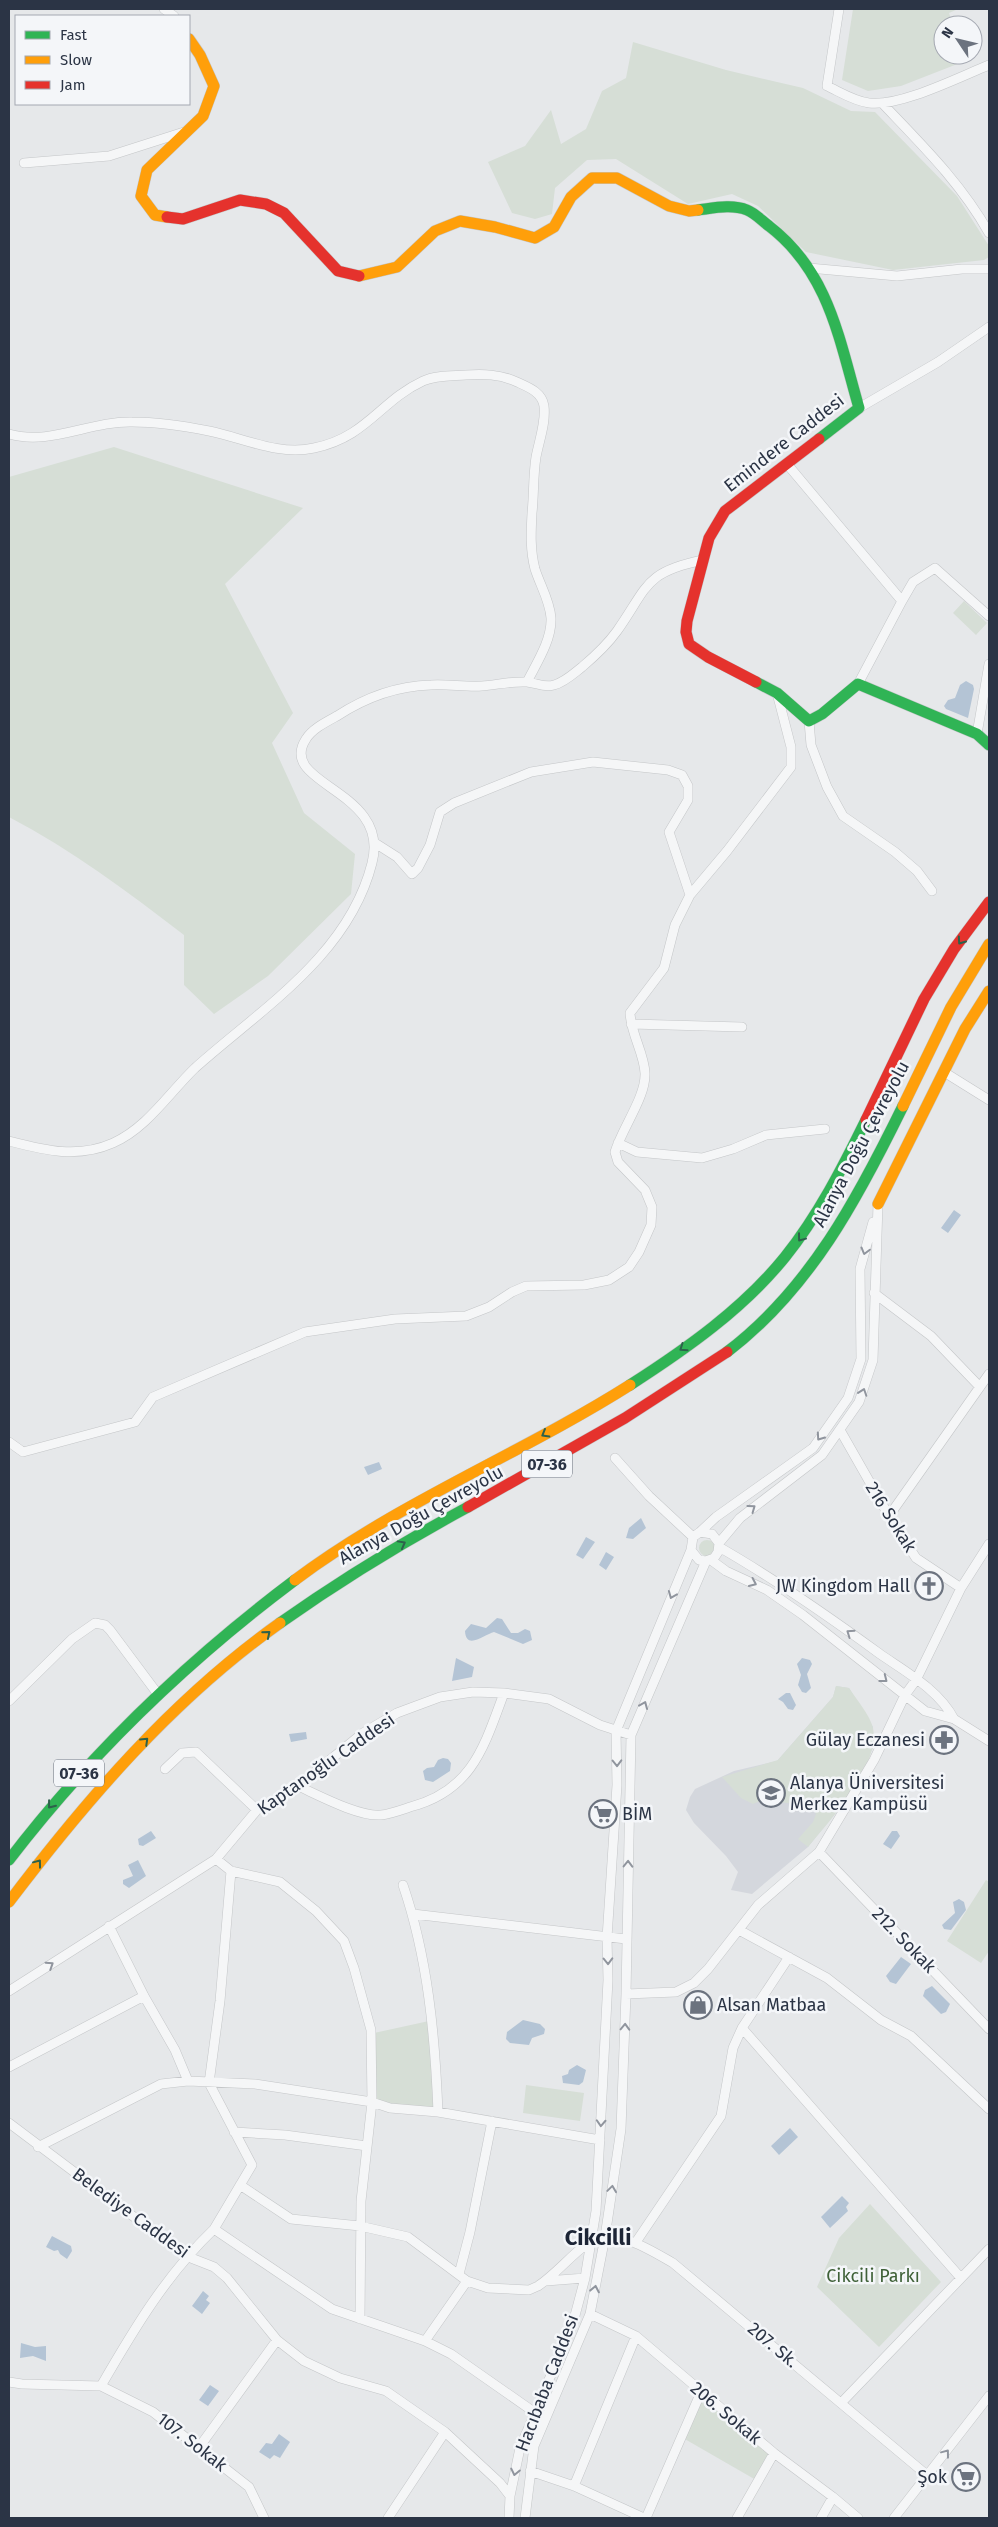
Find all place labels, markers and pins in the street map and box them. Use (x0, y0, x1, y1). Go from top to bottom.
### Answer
church icon: JW Kingdom Hall (914, 1571, 944, 1601)
place label: JW Kingdom Hall (776, 1575, 910, 1597)
pharmacy icon: Gülay Eczanesi (929, 1725, 959, 1755)
place label: Gülay Eczanesi (806, 1729, 925, 1751)
place label: Alanya Üniversitesi Merkez Kampüsü (790, 1772, 945, 1815)
school or university icon: Alanya Üniversitesi Merkez Kampüsü (756, 1778, 786, 1808)
supermarket icon: BİM (588, 1799, 618, 1829)
place label: BİM (622, 1803, 652, 1825)
shop icon: Alsan Matbaa (683, 1990, 713, 2020)
place label: Alsan Matbaa (717, 1994, 826, 2016)
supermarket icon: Şok (951, 2462, 981, 2492)
place label: Şok (917, 2466, 948, 2488)

